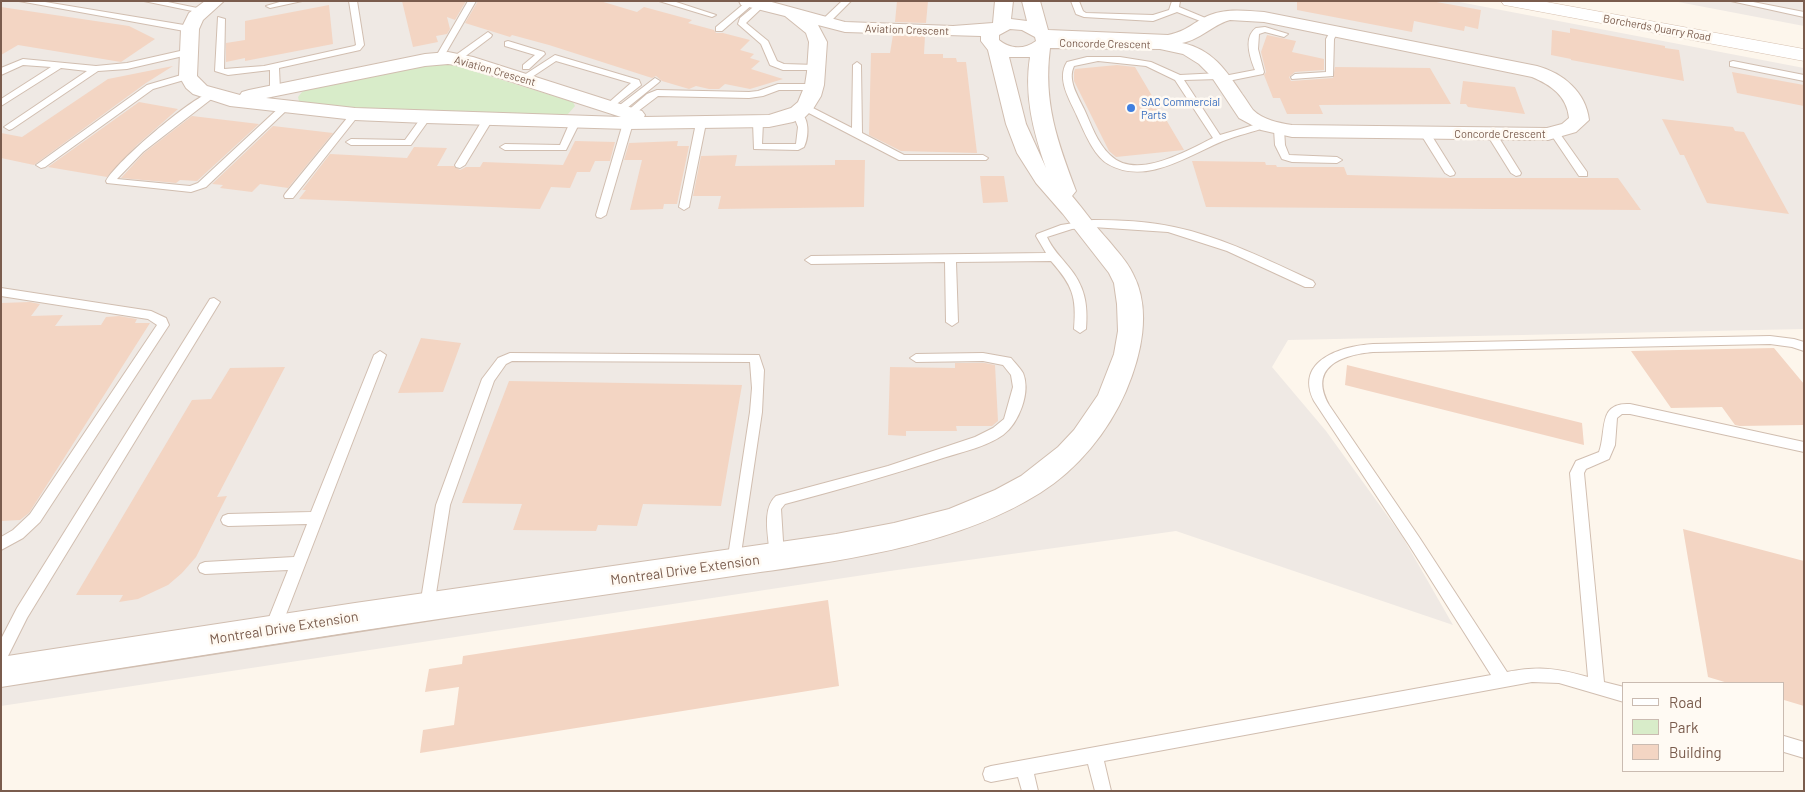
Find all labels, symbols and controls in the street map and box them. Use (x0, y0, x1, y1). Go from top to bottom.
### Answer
street label: Borcherds Quarry Road (1602, 12, 1712, 44)
street label: Aviation Crescent (865, 22, 949, 38)
street label: Concorde Crescent (1059, 37, 1151, 51)
street label: Aviation Crescent (453, 53, 537, 89)
place label: SAC Commercial Parts (1141, 95, 1220, 121)
marker: SAC Commercial Parts (1125, 102, 1137, 114)
street label: Concorde Crescent (1454, 127, 1546, 141)
street label: Montreal Drive Extension (609, 551, 761, 589)
street label: Montreal Drive Extension (208, 608, 360, 648)
legend (1622, 682, 1785, 772)
text: Road (1669, 693, 1702, 711)
text: Park (1669, 718, 1698, 736)
text: Building (1669, 743, 1722, 761)

